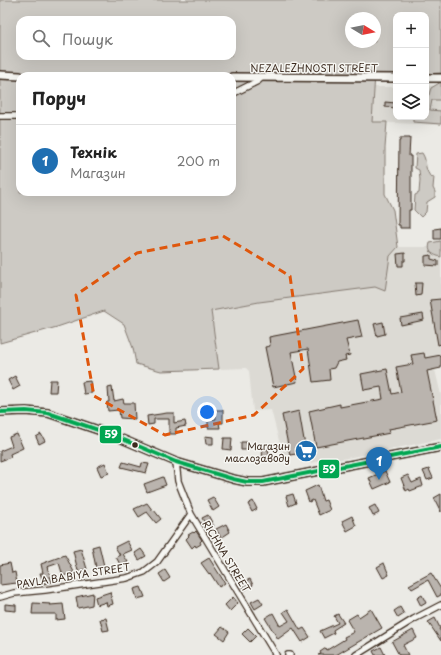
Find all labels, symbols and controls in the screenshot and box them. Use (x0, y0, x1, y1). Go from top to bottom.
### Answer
north arrow (345, 12, 381, 48)
map controls (393, 12, 429, 120)
button: + (393, 12, 429, 48)
search box (16, 16, 236, 60)
icon: search (30, 27, 52, 49)
text: Пошук (62, 27, 113, 50)
button: − (393, 48, 429, 84)
street label: NEZALEZHNOSTI STREET (250, 60, 378, 75)
button: layers (393, 84, 429, 120)
text: Поруч (32, 85, 86, 111)
text: Технік (70, 140, 117, 163)
text: 1 (42, 151, 48, 170)
text: 200 m (177, 151, 220, 170)
text: Магазин (70, 163, 126, 182)
your location (197, 402, 217, 422)
line badge: 59 (99, 425, 122, 444)
text: 59 (104, 425, 118, 442)
place label: Магазин маслозаводу (225, 438, 290, 466)
supermarket icon: Магазин маслозаводу (293, 438, 319, 464)
unlabelled marker (130, 440, 140, 450)
pin: 1 (366, 447, 392, 480)
line badge: 59 (318, 459, 340, 479)
text: 59 (322, 460, 336, 477)
street label: RICHNA STREET (199, 517, 255, 595)
street label: PAVLA BABIYA STREET (15, 559, 131, 591)

